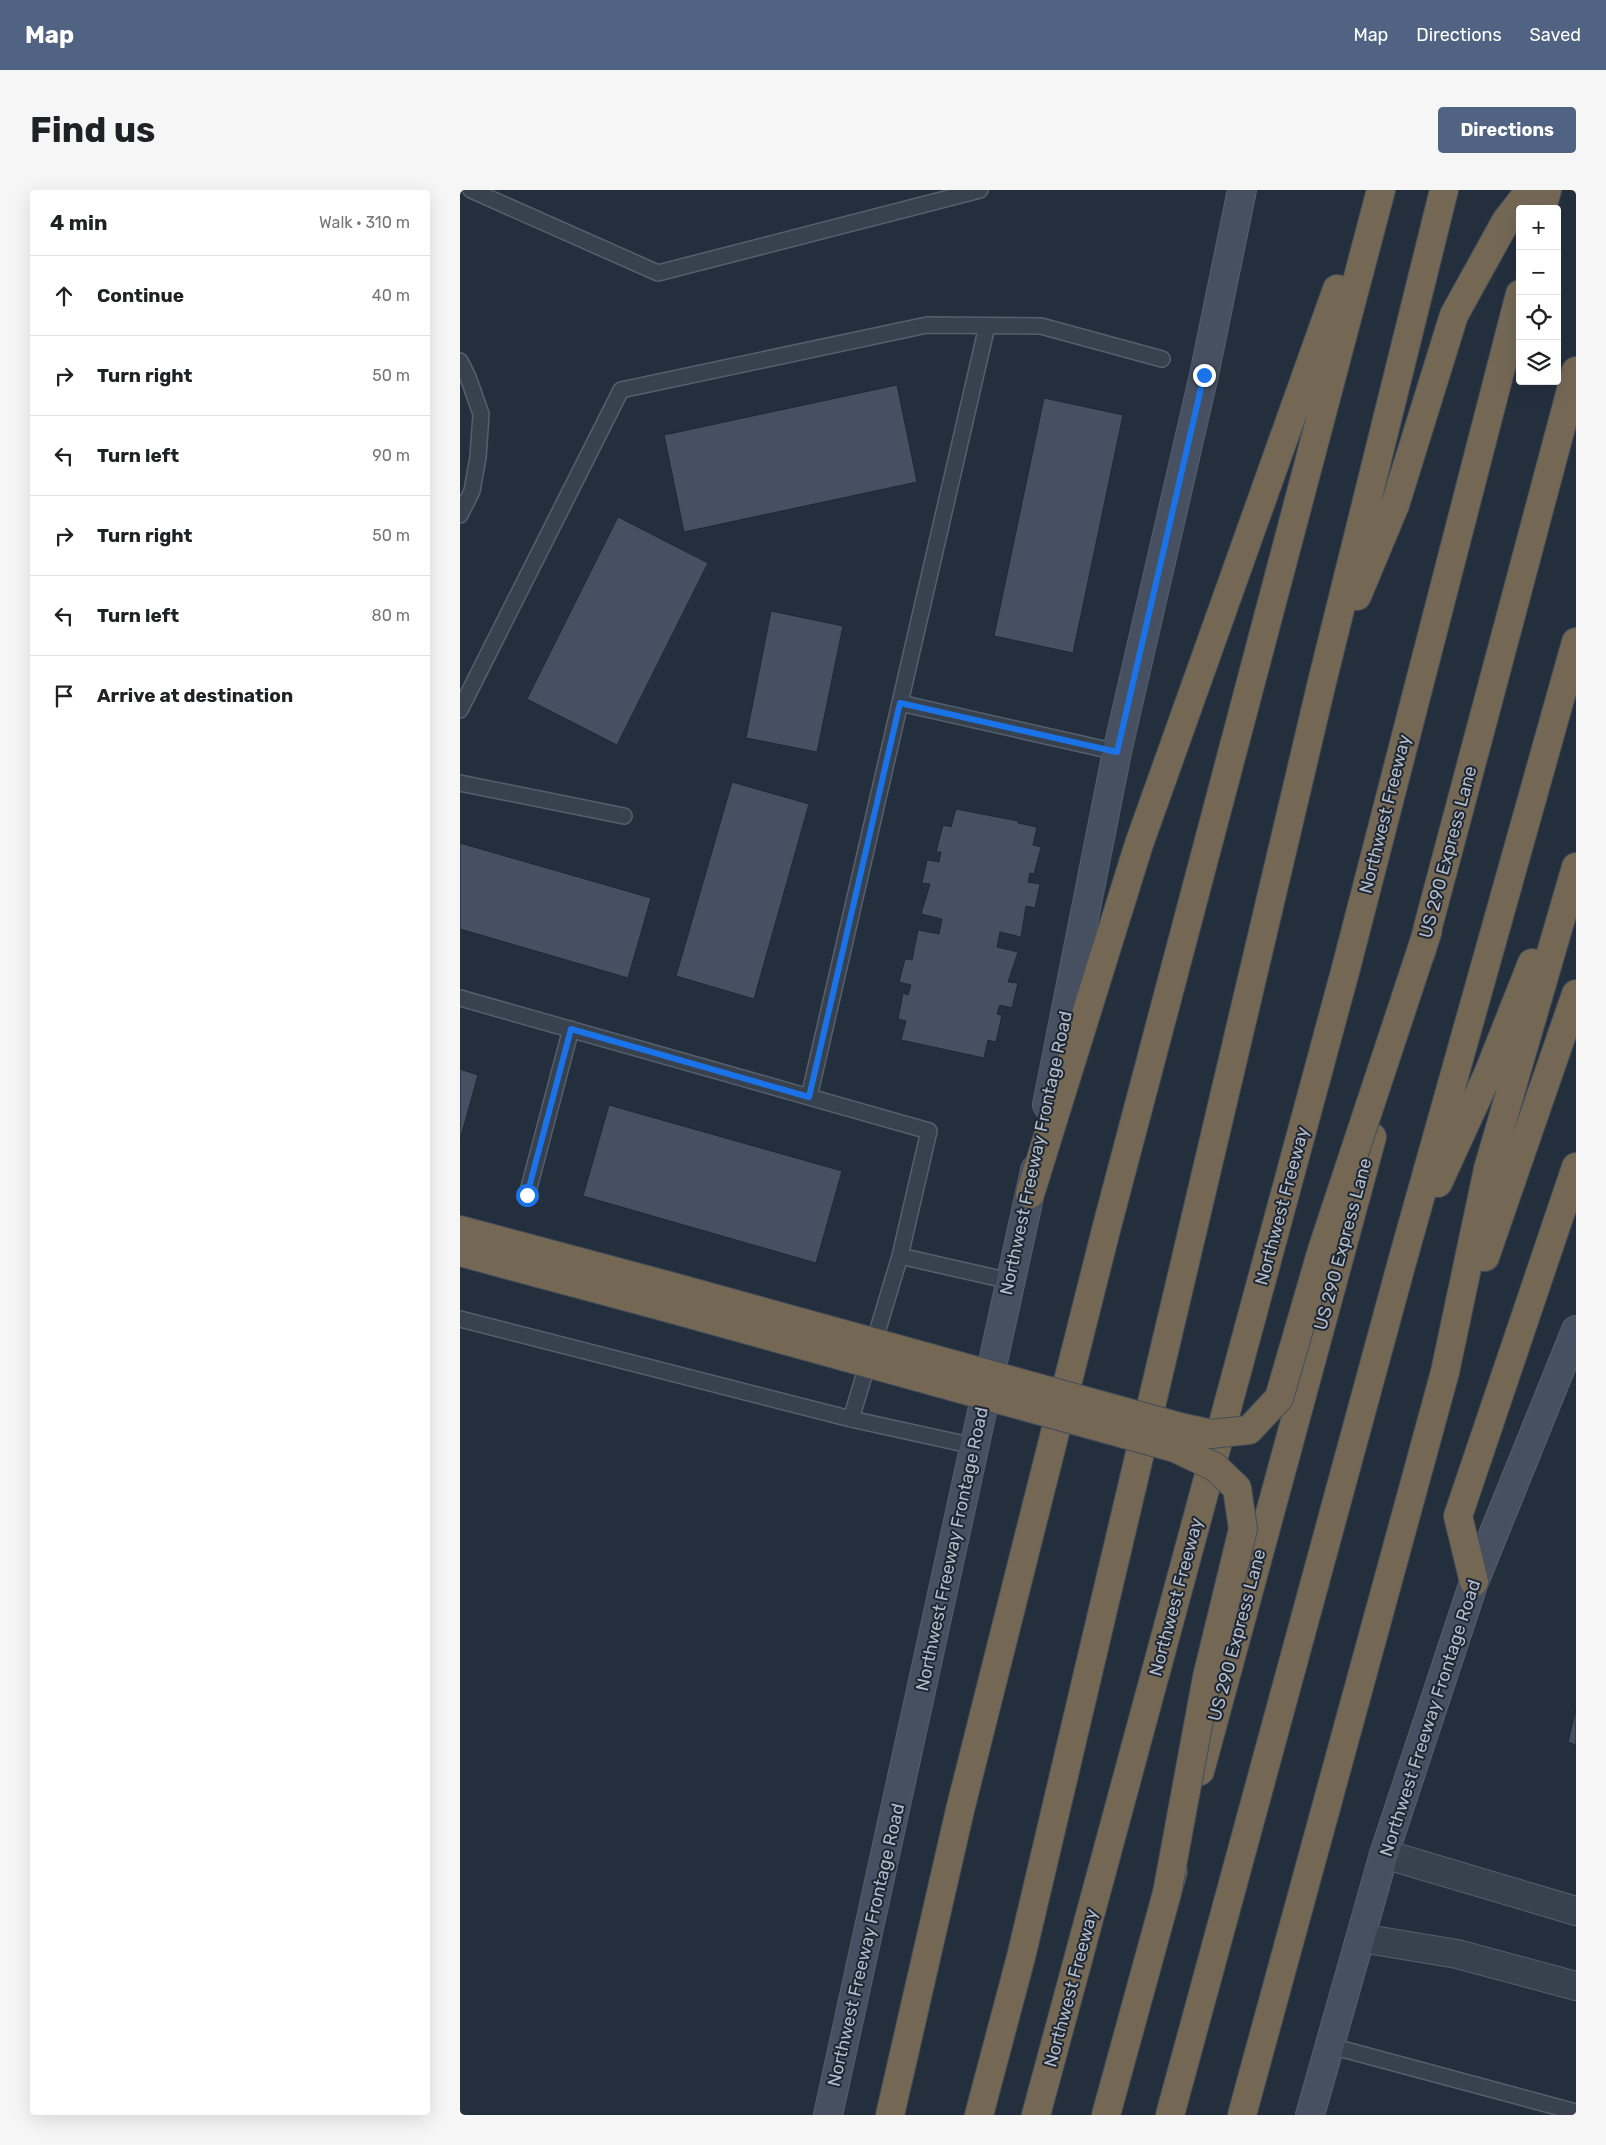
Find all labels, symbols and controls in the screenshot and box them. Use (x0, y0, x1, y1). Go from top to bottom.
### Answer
text: Map (25, 21, 74, 49)
text: Map (1353, 24, 1388, 46)
text: Directions (1416, 24, 1502, 46)
text: Saved (1530, 24, 1581, 46)
button: Directions (1438, 107, 1576, 153)
text: Find us (30, 109, 155, 151)
map controls (1516, 205, 1561, 385)
button: + (1516, 205, 1561, 250)
text: 4 min (50, 210, 108, 235)
text: Walk · 310 m (319, 213, 410, 232)
button: − (1516, 250, 1561, 295)
icon: ahead (50, 282, 78, 310)
text: Continue (97, 284, 184, 307)
text: 40 m (372, 286, 410, 305)
button: locate (1516, 295, 1561, 340)
button: layers (1516, 340, 1561, 385)
icon: right (50, 362, 78, 390)
text: Turn right (97, 364, 192, 387)
route end (1193, 364, 1216, 387)
text: 50 m (372, 366, 410, 385)
icon: left (50, 442, 78, 470)
text: Turn left (97, 444, 179, 467)
text: 90 m (372, 446, 410, 465)
icon: right (50, 522, 78, 550)
text: Turn right (97, 524, 192, 547)
text: 50 m (372, 526, 410, 545)
icon: left (50, 602, 78, 630)
text: Turn left (97, 604, 179, 627)
text: 80 m (372, 606, 410, 625)
icon: arrive (50, 682, 78, 710)
text: Arrive at destination (97, 684, 293, 707)
street label: Northwest Freeway (1355, 732, 1415, 896)
street label: US 290 Express Lane (1414, 764, 1482, 940)
street label: Northwest Freeway Frontage Road (995, 1009, 1077, 1297)
street label: Northwest Freeway (1250, 1124, 1314, 1288)
street label: US 290 Express Lane (1309, 1156, 1377, 1332)
route start (516, 1184, 539, 1207)
street label: Northwest Freeway Frontage Road (911, 1405, 993, 1693)
street label: Northwest Freeway (1144, 1515, 1208, 1679)
street label: US 290 Express Lane (1203, 1547, 1271, 1723)
street label: Northwest Freeway Frontage Road (1375, 1577, 1485, 1859)
street label: Northwest Freeway Frontage Road (823, 1801, 909, 2089)
street label: Northwest Freeway (1039, 1906, 1103, 2070)

